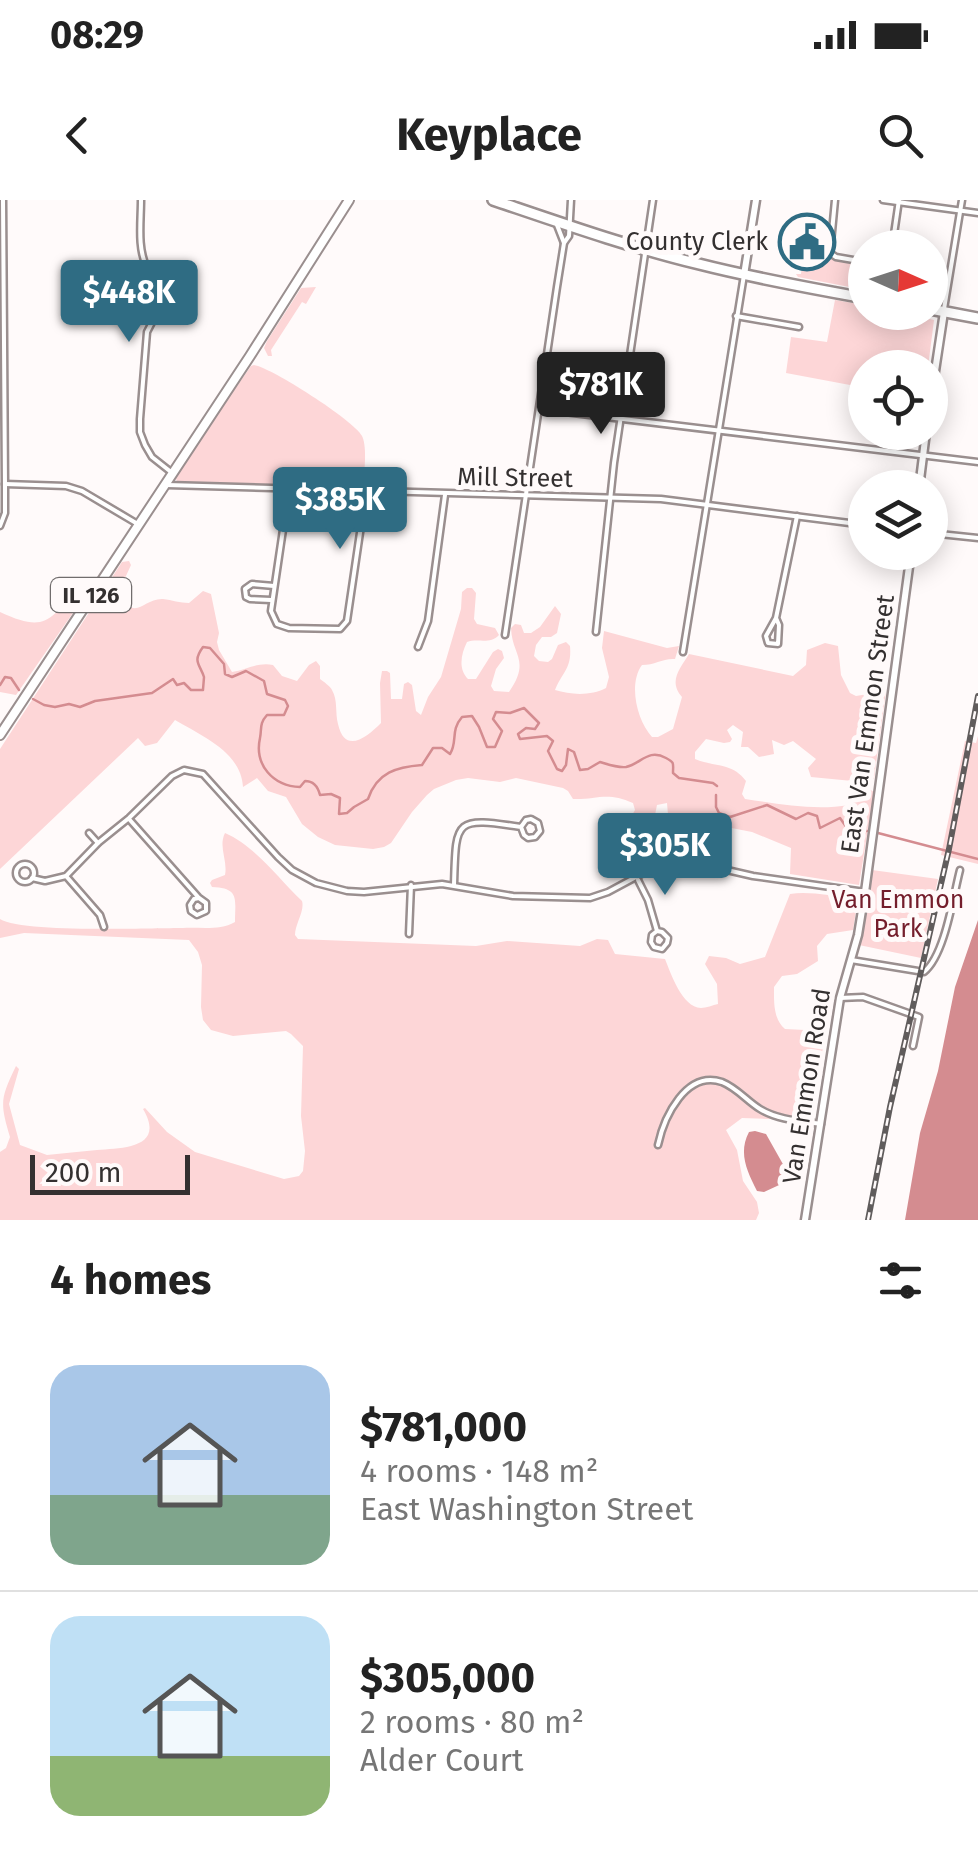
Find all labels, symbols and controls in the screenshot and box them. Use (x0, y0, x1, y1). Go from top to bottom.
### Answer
text: 08:29 (50, 12, 144, 58)
icon: back (50, 108, 105, 163)
text: Keyplace (396, 108, 582, 162)
icon: search (873, 108, 928, 163)
public building icon: County Clerk (777, 212, 837, 272)
place label: County Clerk (626, 227, 768, 257)
north arrow (848, 230, 948, 330)
map controls (848, 230, 948, 570)
pin: $448K (59, 260, 199, 345)
text: $448K (83, 273, 175, 311)
button: locate (848, 350, 948, 450)
pin: $781K (531, 352, 671, 437)
text: $781K (559, 365, 643, 403)
street label: Mill Street (457, 462, 574, 494)
pin: $385K (270, 467, 410, 552)
button: layers (848, 470, 948, 570)
text: $385K (295, 480, 385, 518)
road number: IL 126 (51, 578, 131, 612)
street label: East Van Emmon Street (835, 592, 901, 855)
pin: $305K (595, 813, 735, 898)
text: $305K (620, 826, 710, 864)
park label: Van Emmon Park (831, 885, 965, 944)
street label: Van Emmon Road (777, 986, 837, 1186)
scale bar (30, 1150, 190, 1194)
text: 200 m (45, 1156, 122, 1189)
icon: filters (873, 1253, 928, 1308)
text: 4 homes (50, 1255, 211, 1305)
text: $781,000 (360, 1402, 527, 1452)
icon: home (130, 1405, 250, 1525)
text: 4 rooms · 148 m² (360, 1452, 598, 1490)
text: East Washington Street (360, 1490, 693, 1528)
text: $305,000 (360, 1653, 535, 1703)
icon: home (130, 1656, 250, 1776)
text: 2 rooms · 80 m² (360, 1703, 584, 1741)
text: Alder Court (360, 1741, 523, 1779)

